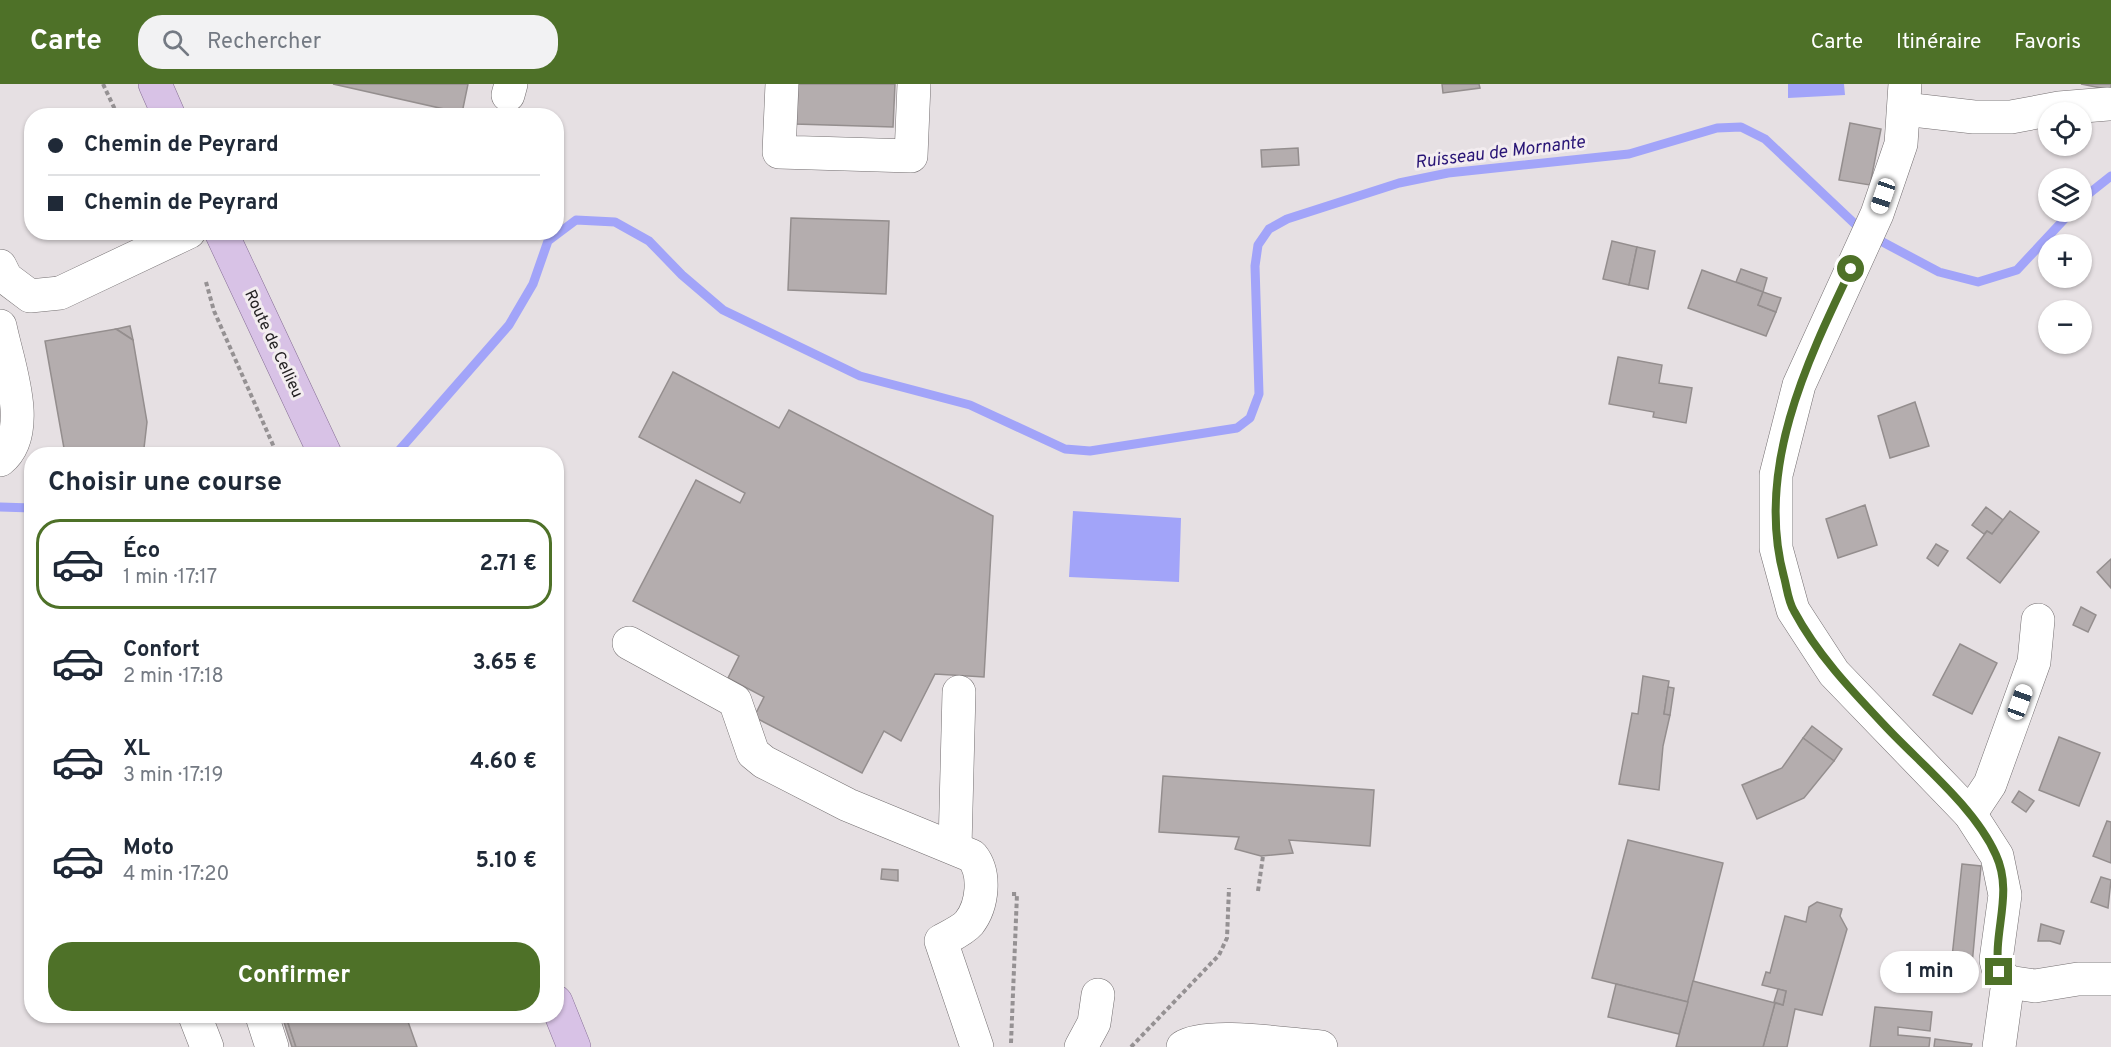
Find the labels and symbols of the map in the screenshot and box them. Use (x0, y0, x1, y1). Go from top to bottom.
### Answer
water label: Ruisseau de Mornante (1414, 131, 1587, 175)
car (1869, 176, 1897, 216)
route start (1837, 255, 1864, 282)
street label: Route de Cellieu (239, 287, 307, 401)
car (2005, 682, 2035, 722)
callout: 1 min (1879, 951, 1978, 993)
route end (1985, 958, 2012, 985)

